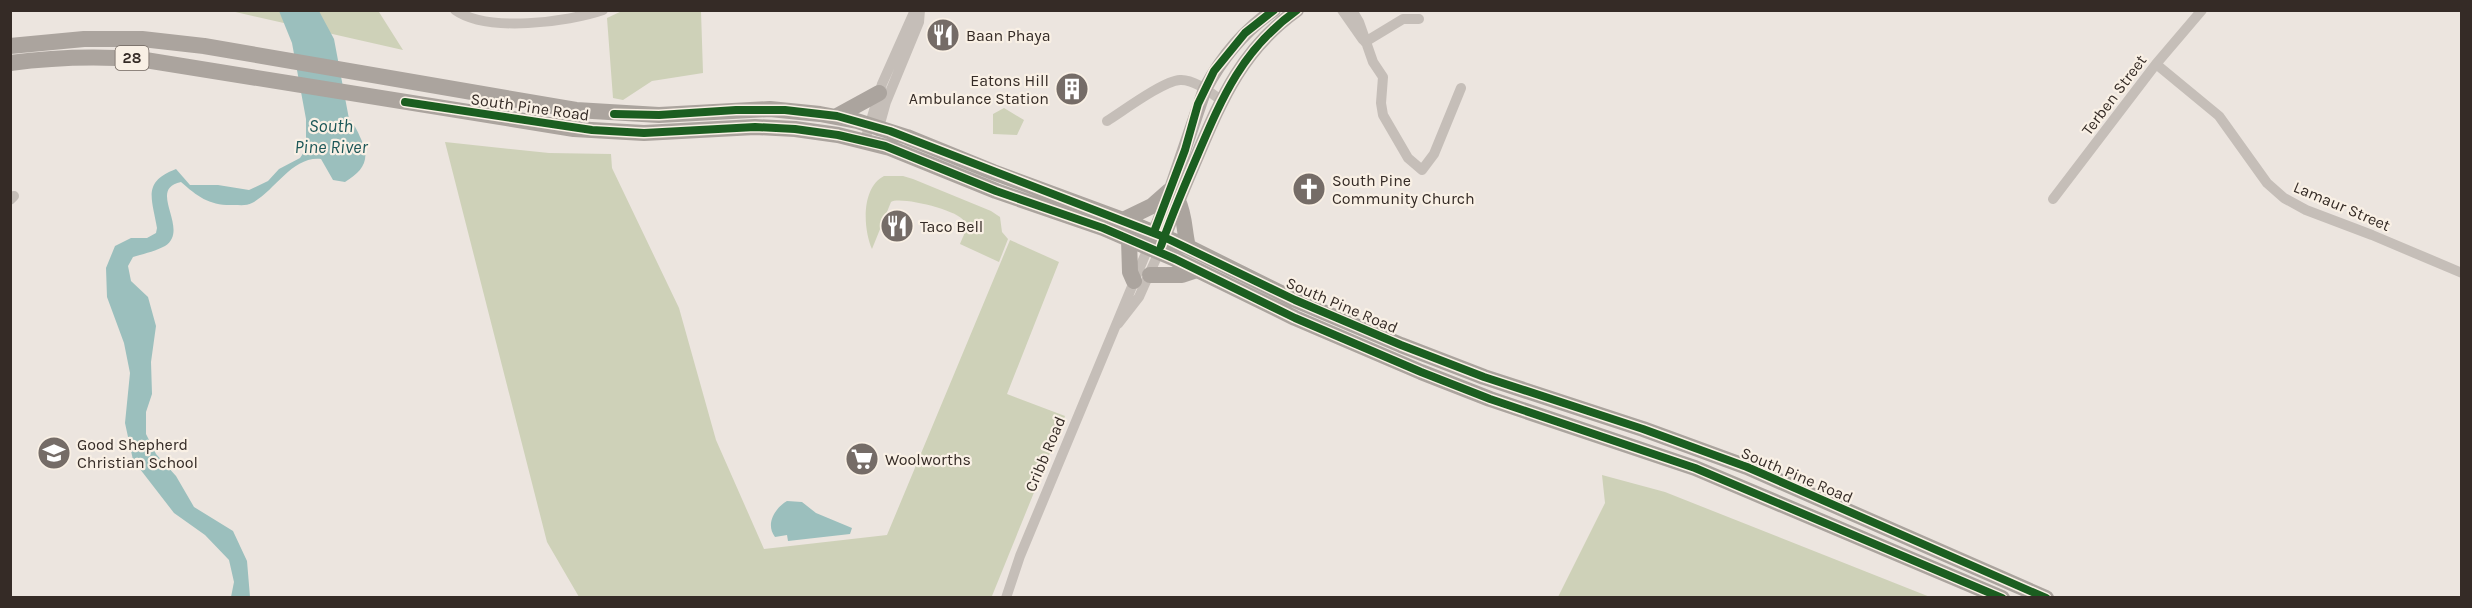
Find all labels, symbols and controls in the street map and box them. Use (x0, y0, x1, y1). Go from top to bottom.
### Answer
restaurant icon: Baan Phaya (925, 17, 961, 53)
place label: Baan Phaya (966, 26, 1051, 45)
road number: 28 (116, 46, 148, 70)
street label: Terben Street (2078, 51, 2150, 139)
place label: Eatons Hill Ambulance Station (909, 71, 1049, 108)
building icon: Eatons Hill Ambulance Station (1054, 71, 1090, 107)
street label: South Pine Road (469, 89, 591, 125)
water label: South Pine River (294, 115, 368, 158)
church icon: South Pine Community Church (1291, 171, 1327, 207)
place label: South Pine Community Church (1332, 171, 1475, 208)
street label: Lamaur Street (2291, 177, 2393, 235)
restaurant icon: Taco Bell (879, 208, 915, 244)
place label: Taco Bell (920, 217, 983, 236)
street label: South Pine Road (1283, 273, 1401, 337)
street label: Cribb Road (1021, 413, 1069, 495)
school or university icon: Good Shepherd Christian School (36, 435, 72, 471)
place label: Good Shepherd Christian School (77, 435, 198, 472)
supermarket icon: Woolworths (844, 441, 880, 477)
street label: South Pine Road (1738, 443, 1856, 507)
place label: Woolworths (885, 450, 971, 469)

